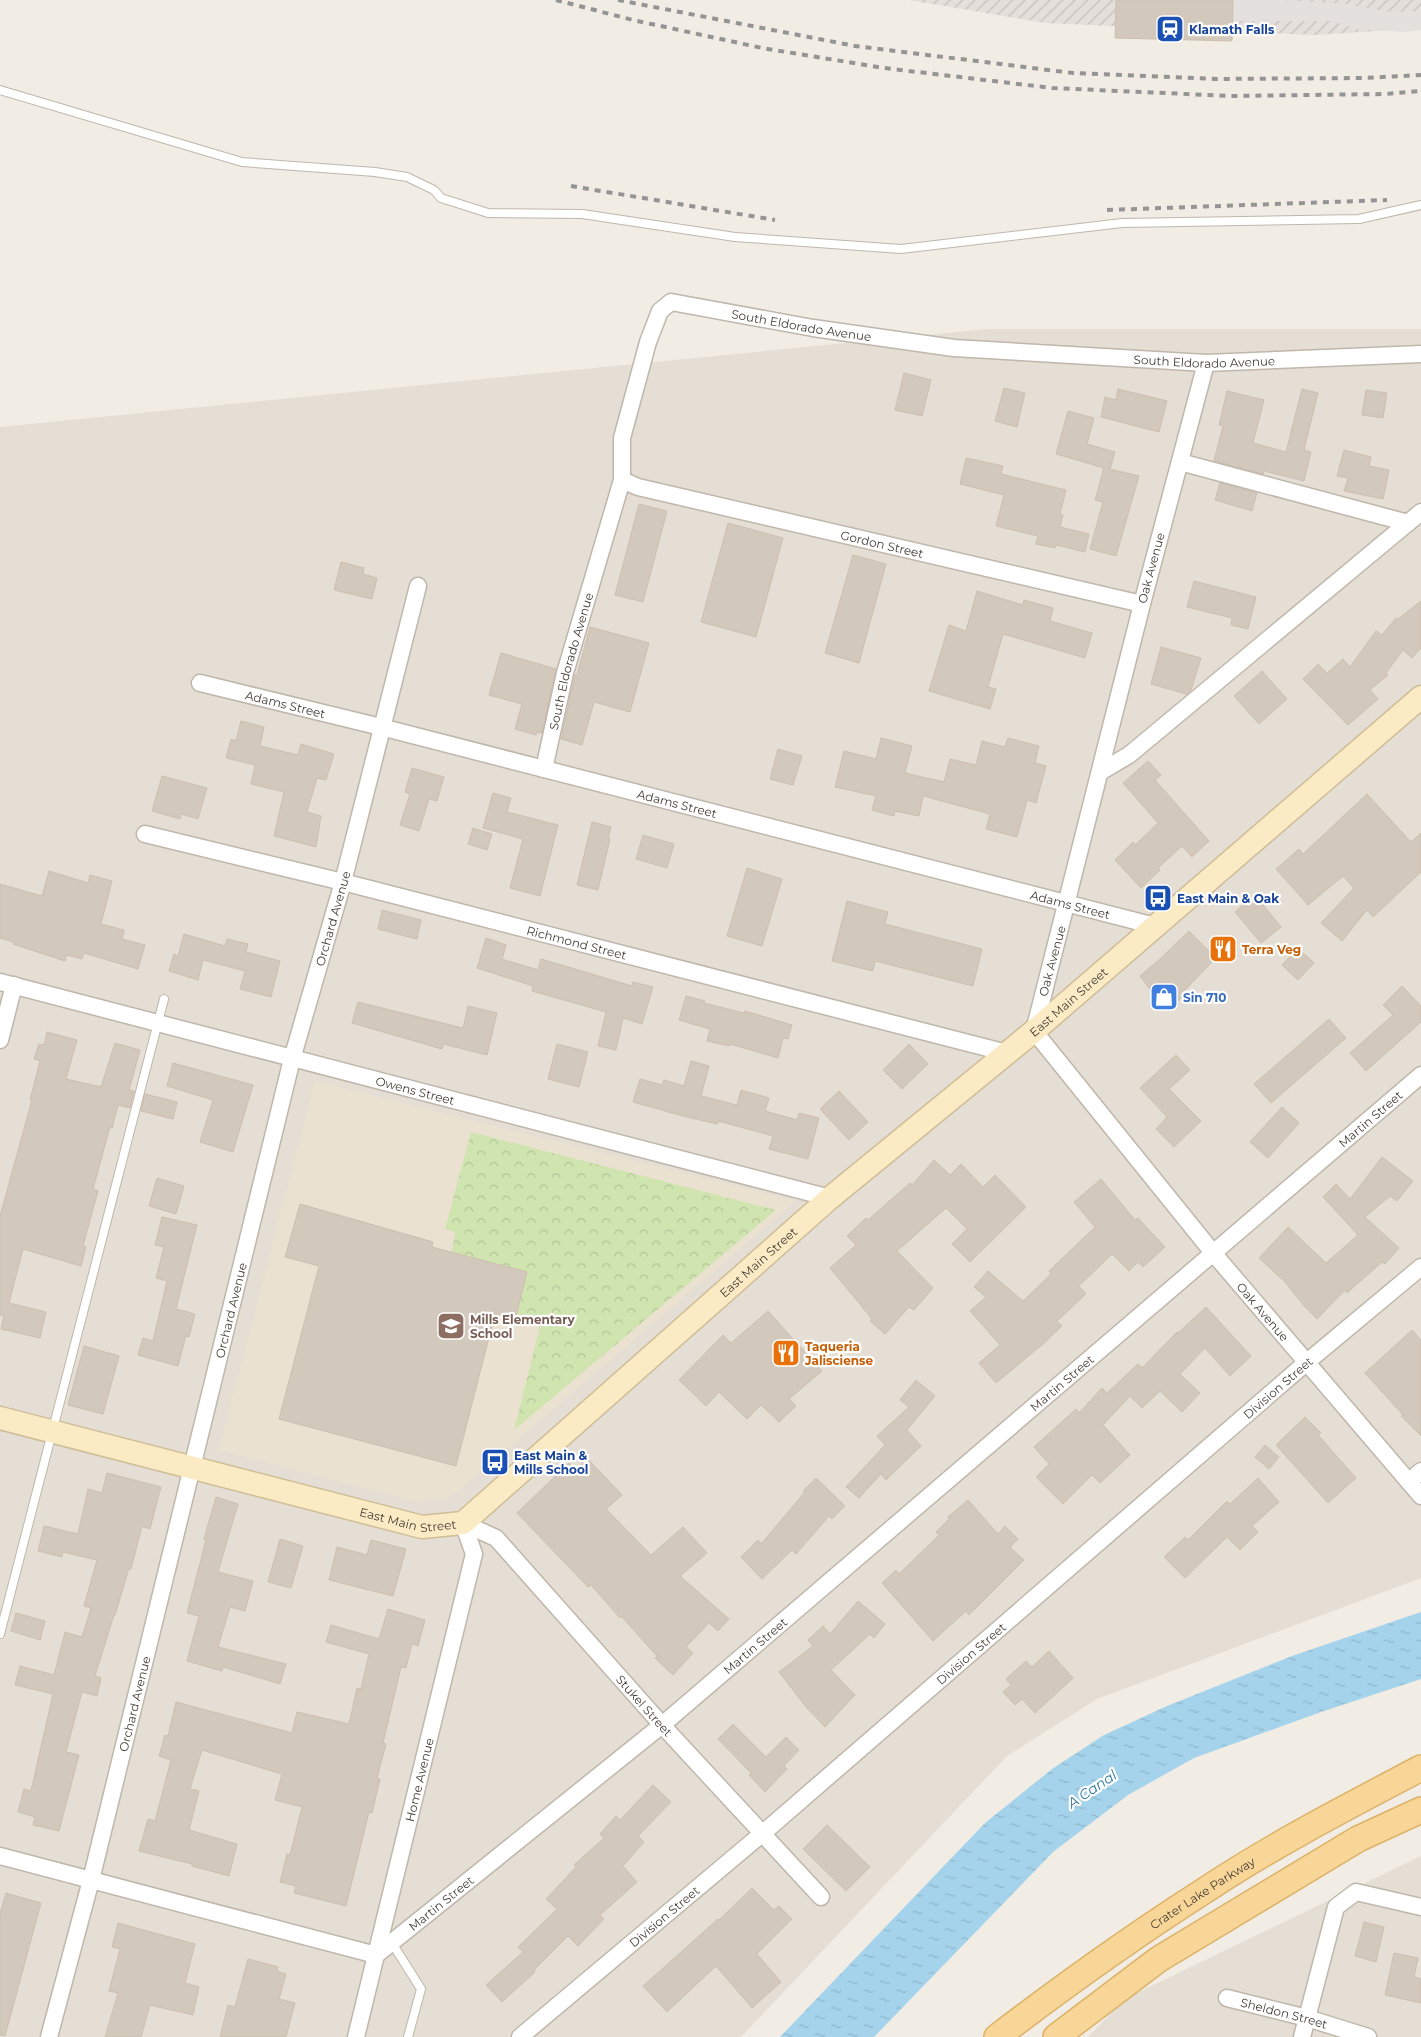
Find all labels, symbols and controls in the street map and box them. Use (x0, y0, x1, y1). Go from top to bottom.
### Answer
station icon: Klamath Falls (1155, 14, 1185, 44)
place label: Klamath Falls (1189, 22, 1275, 37)
street label: South Eldorado Avenue (730, 306, 873, 344)
street label: South Eldorado Avenue (1133, 351, 1275, 371)
street label: Gordon Street (839, 527, 925, 561)
street label: Oak Avenue (1134, 531, 1168, 605)
street label: South Eldorado Avenue (545, 591, 596, 731)
street label: Adams Street (244, 687, 327, 721)
street label: Adams Street (636, 786, 719, 821)
street label: Orchard Avenue (312, 869, 353, 968)
bus stop icon: East Main & Oak (1143, 883, 1173, 913)
street label: Adams Street (1029, 887, 1112, 922)
place label: East Main & Oak (1177, 891, 1279, 906)
street label: Richmond Street (525, 922, 628, 962)
street label: Oak Avenue (1035, 924, 1069, 998)
restaurant icon: Terra Veg (1208, 934, 1238, 964)
place label: Terra Veg (1242, 942, 1301, 957)
street label: East Main Street (1026, 964, 1110, 1039)
shop icon: Sin 710 (1149, 982, 1179, 1012)
place label: Sin 710 (1183, 990, 1226, 1005)
street label: Owens Street (374, 1073, 456, 1108)
street label: Martin Street (1335, 1087, 1405, 1150)
street label: East Main Street (716, 1224, 800, 1300)
street label: Orchard Avenue (212, 1261, 249, 1360)
street label: Oak Avenue (1234, 1279, 1293, 1344)
school or university icon: Mills Elementary School (436, 1311, 466, 1341)
place label: Mills Elementary School (470, 1312, 575, 1341)
restaurant icon: Taqueria Jalisciense (771, 1338, 801, 1368)
place label: Taqueria Jalisciense (804, 1339, 873, 1368)
street label: Martin Street (1027, 1351, 1097, 1414)
street label: Division Street (1240, 1353, 1316, 1422)
bus stop icon: East Main & Mills School (480, 1447, 510, 1477)
place label: East Main & Mills School (514, 1448, 588, 1477)
street label: East Main Street (358, 1504, 457, 1535)
street label: Martin Street (720, 1614, 790, 1677)
street label: Division Street (933, 1619, 1009, 1687)
street label: Orchard Avenue (115, 1654, 153, 1753)
street label: Stukel Street (613, 1671, 676, 1739)
street label: Home Avenue (401, 1736, 436, 1823)
water label: A Canal (1063, 1766, 1120, 1813)
street label: Crater Lake Parkway (1147, 1853, 1258, 1932)
street label: Martin Street (405, 1872, 477, 1934)
street label: Division Street (626, 1882, 702, 1950)
street label: Sheldon Street (1239, 1994, 1330, 2031)

